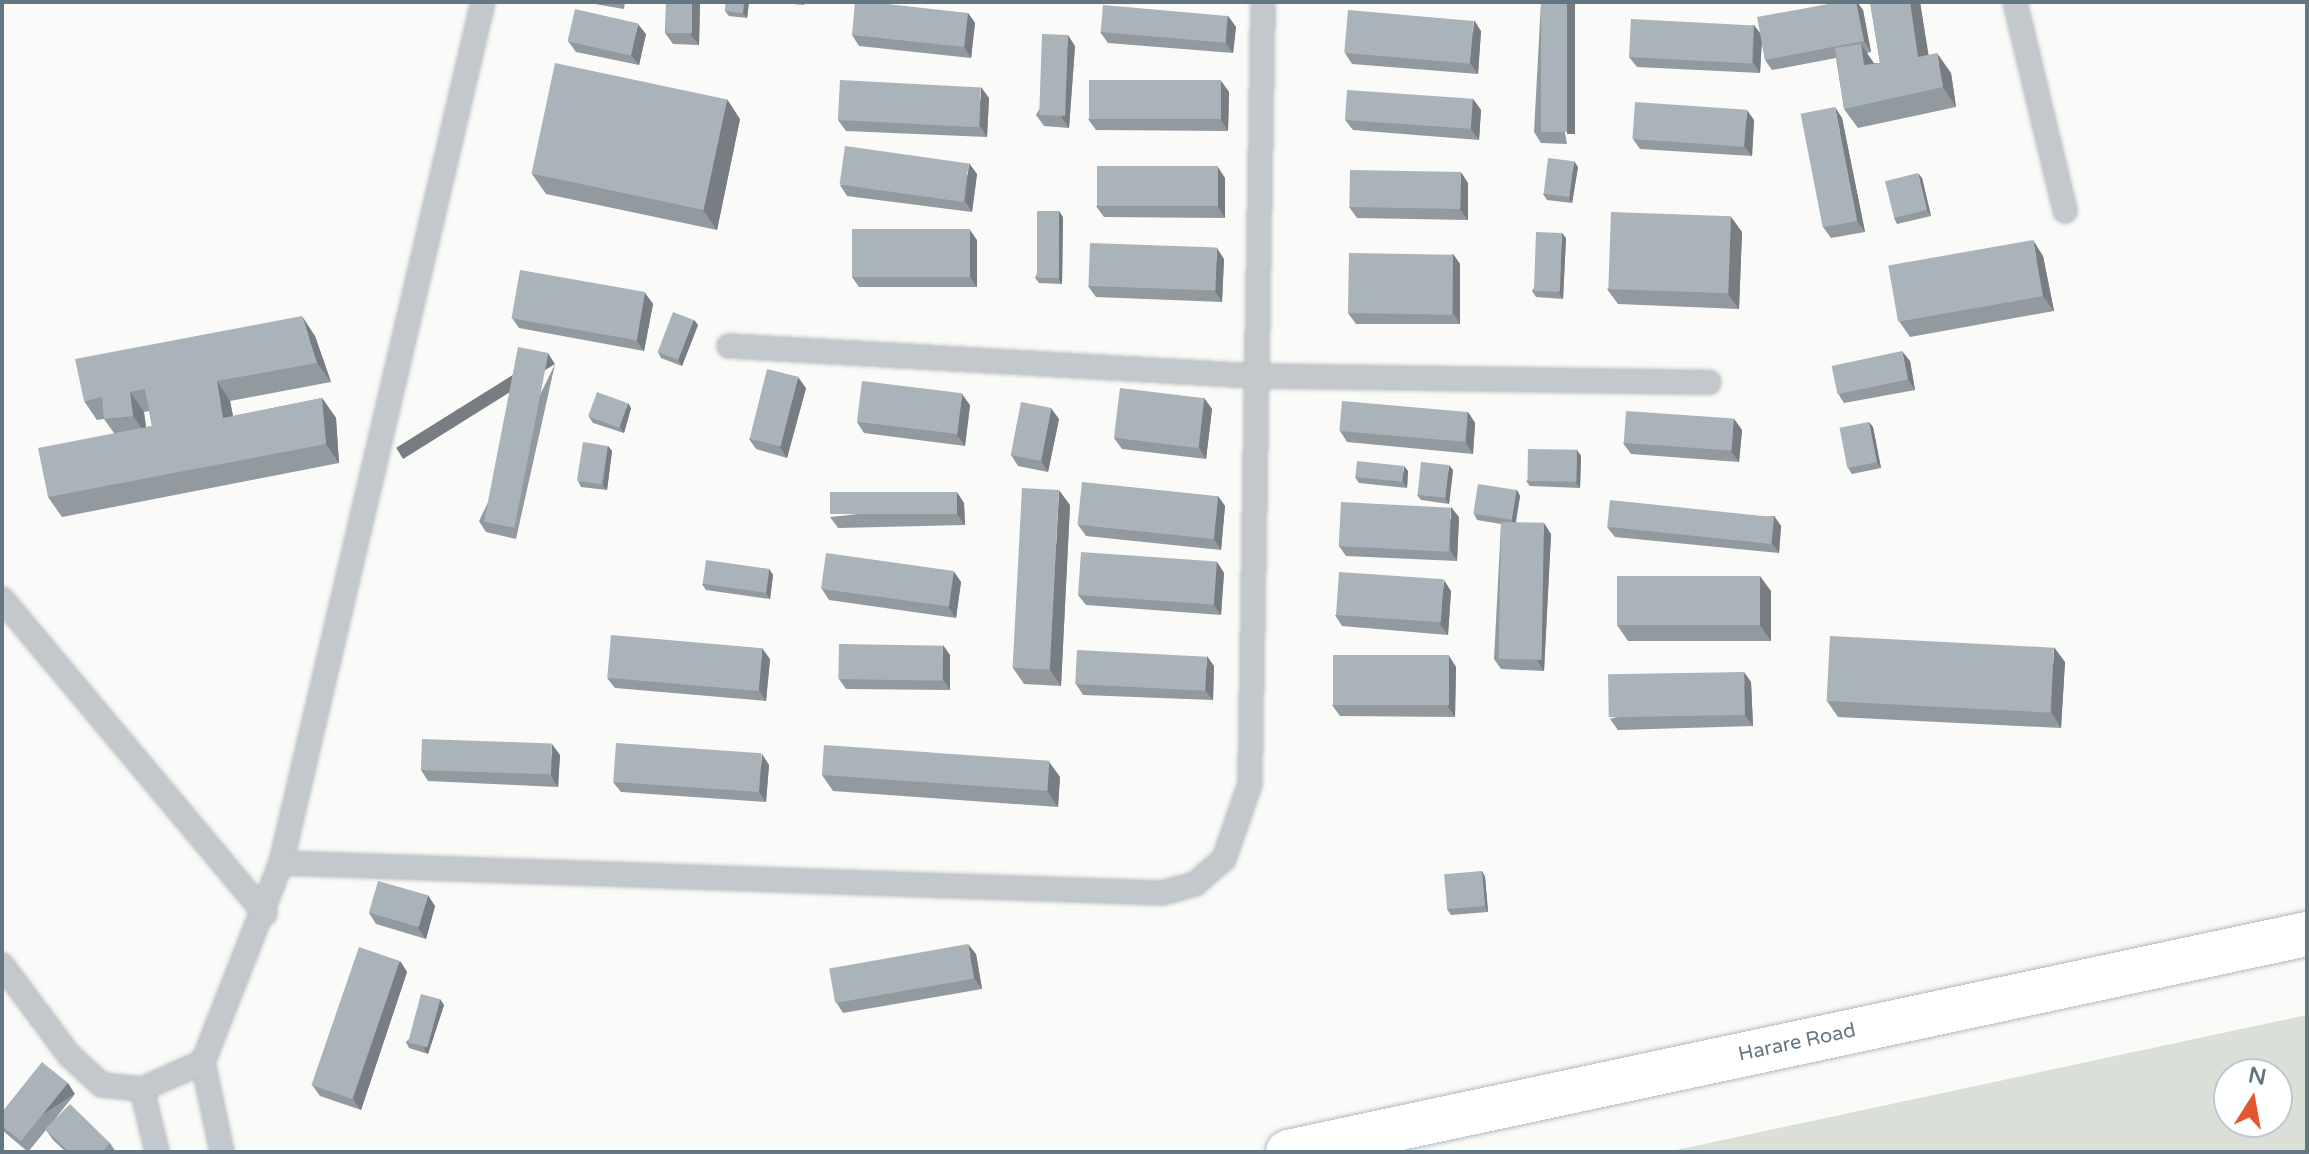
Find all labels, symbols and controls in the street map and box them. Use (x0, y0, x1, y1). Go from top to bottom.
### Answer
street label: Harare Road (1736, 1019, 1858, 1067)
north arrow (2213, 1058, 2293, 1138)
text: N (2246, 1062, 2268, 1091)

